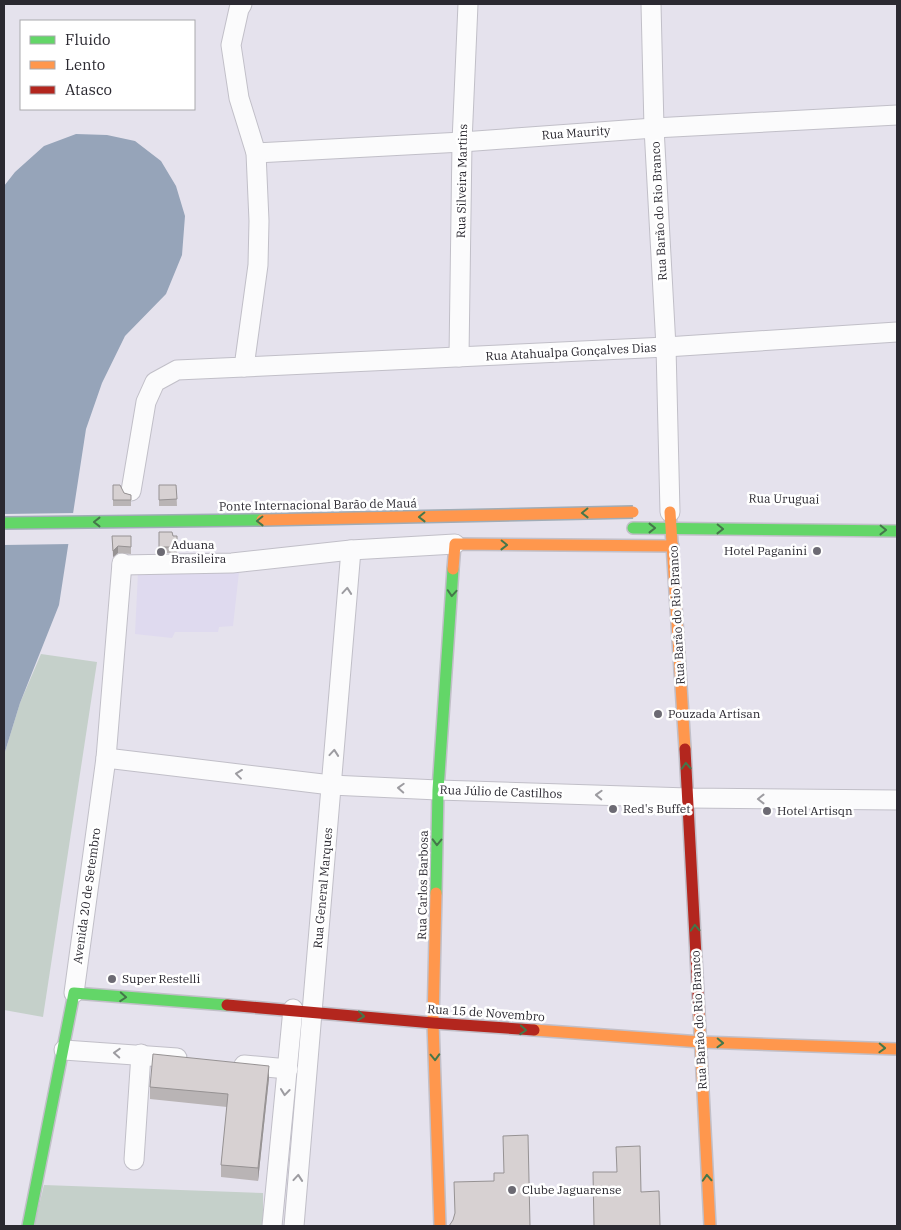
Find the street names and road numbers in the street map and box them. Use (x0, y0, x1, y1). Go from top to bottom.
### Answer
street label: Rua Maurity (541, 123, 611, 142)
street label: Rua Silveira Martins (453, 124, 470, 238)
street label: Rua Barão do Rio Branco (647, 141, 670, 281)
street label: Rua Atahualpa Gonçalves Dias (485, 340, 657, 363)
street label: Rua Uruguai (748, 490, 820, 507)
street label: Ponte Internacional Barão de Mauá (219, 495, 418, 514)
street label: Rua Barão do Rio Branco (665, 545, 688, 685)
street label: Rua Júlio de Castilhos (439, 782, 563, 801)
street label: Avenida 20 de Setembro (70, 827, 104, 965)
street label: Rua General Marques (310, 827, 335, 949)
street label: Rua Carlos Barbosa (414, 830, 431, 940)
street label: Rua Barão do Rio Branco (687, 950, 710, 1090)
street label: Rua 15 de Novembro (427, 1001, 546, 1024)

